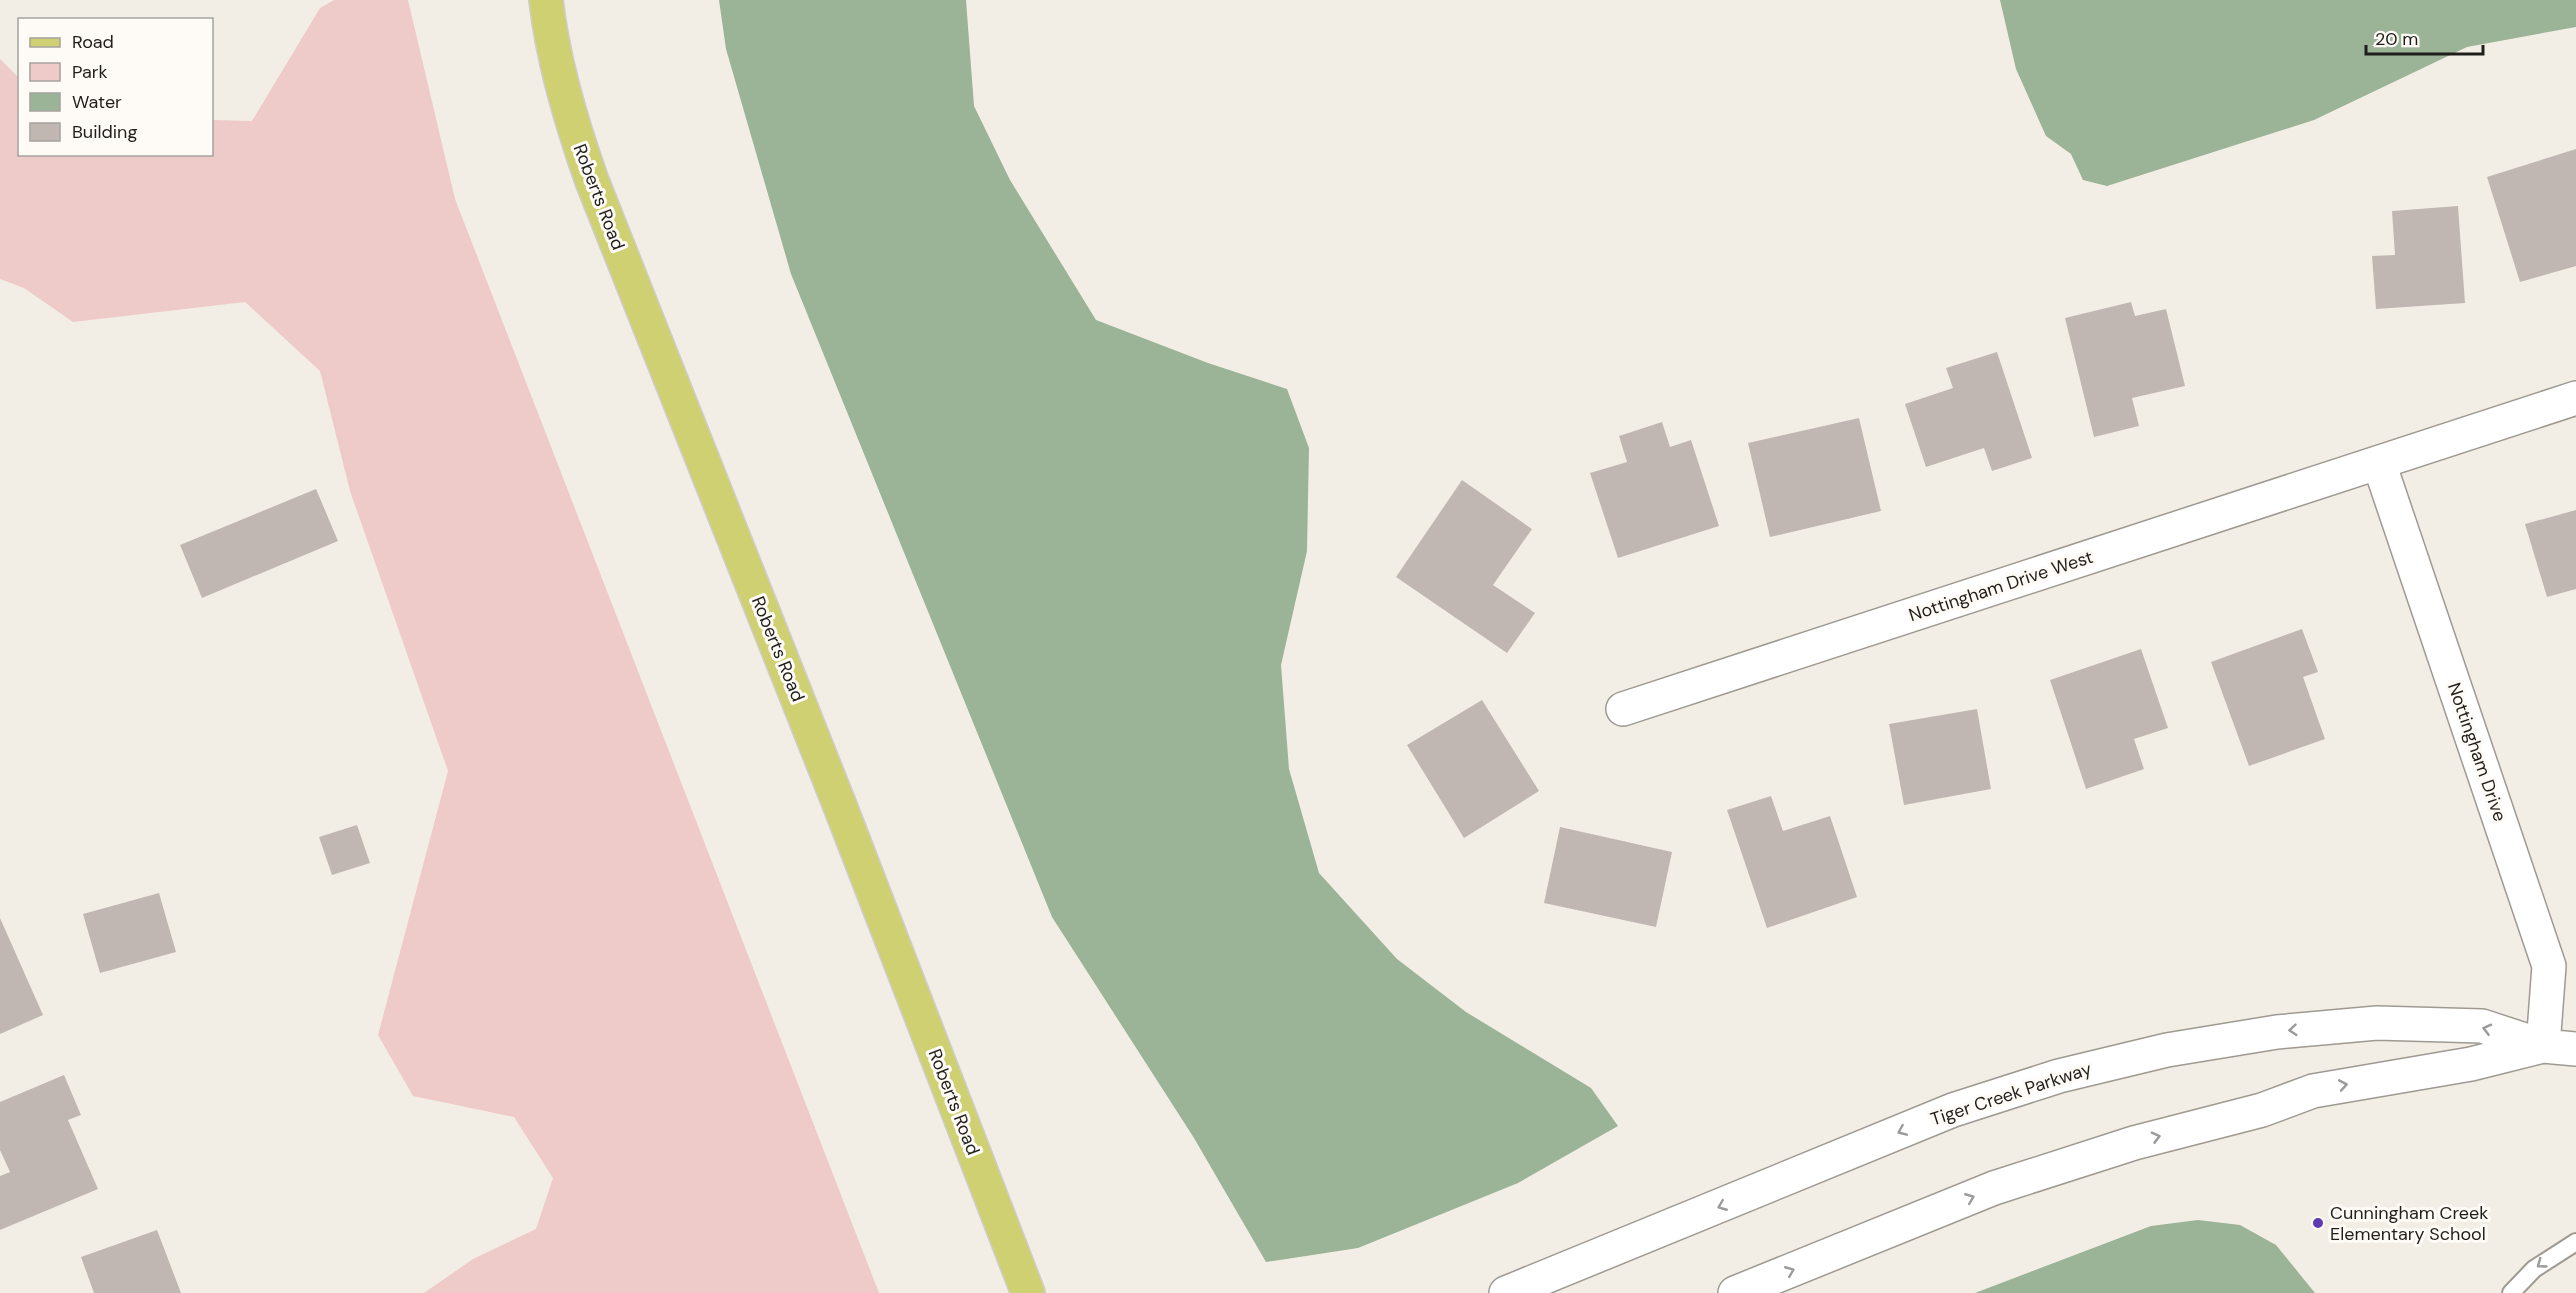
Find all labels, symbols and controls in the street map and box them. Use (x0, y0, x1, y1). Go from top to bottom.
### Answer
legend (18, 18, 213, 156)
scale bar (2366, 18, 2483, 56)
text: 20 m (2375, 27, 2418, 51)
text: Road (72, 30, 114, 54)
text: Park (72, 60, 108, 84)
text: Water (72, 90, 122, 114)
text: Building (72, 120, 137, 144)
street label: Roberts Road (568, 141, 630, 253)
street label: Nottingham Drive West (1906, 545, 2096, 627)
street label: Roberts Road (746, 593, 810, 705)
street label: Nottingham Drive (2442, 679, 2512, 825)
one-way arrow (2289, 1023, 2298, 1036)
one-way arrow (2482, 1023, 2492, 1036)
street label: Roberts Road (923, 1046, 985, 1158)
street label: Tiger Creek Parkway (1927, 1057, 2095, 1131)
one-way arrow (2339, 1080, 2348, 1092)
one-way arrow (1898, 1124, 1909, 1136)
one-way arrow (2150, 1132, 2160, 1145)
one-way arrow (1964, 1193, 1975, 1205)
one-way arrow (1717, 1198, 1728, 1211)
place label: Cunningham Creek Elementary School (2330, 1201, 2488, 1246)
marker: Cunningham Creek Elementary School (2311, 1216, 2325, 1230)
one-way arrow (2537, 1257, 2548, 1268)
one-way arrow (1783, 1266, 1794, 1278)

